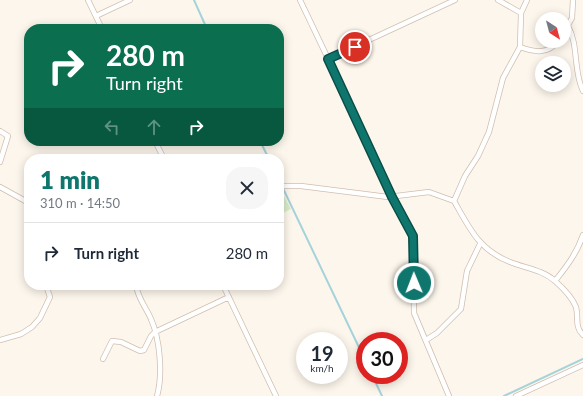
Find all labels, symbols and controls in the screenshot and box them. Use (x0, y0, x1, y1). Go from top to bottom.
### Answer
north arrow (535, 12, 571, 48)
map controls (535, 12, 571, 92)
pin (338, 30, 372, 64)
icon: arrive (344, 36, 366, 58)
text: 280 m (106, 38, 185, 72)
icon: right (40, 40, 92, 92)
button: layers (535, 56, 571, 92)
text: Turn right (106, 72, 183, 94)
icon: left (101, 116, 123, 138)
icon: ahead (143, 116, 165, 138)
icon: right (185, 116, 207, 138)
text: 1 min (40, 165, 100, 194)
button: close (226, 167, 268, 209)
text: 310 m · 14:50 (40, 195, 120, 211)
icon: right (40, 242, 62, 264)
text: Turn right (74, 244, 139, 262)
text: 280 m (226, 244, 268, 262)
position arrow (393, 262, 435, 304)
speed limit sign: 30 (356, 332, 408, 384)
text: 19 (310, 341, 334, 365)
text: km/h (310, 362, 334, 374)

